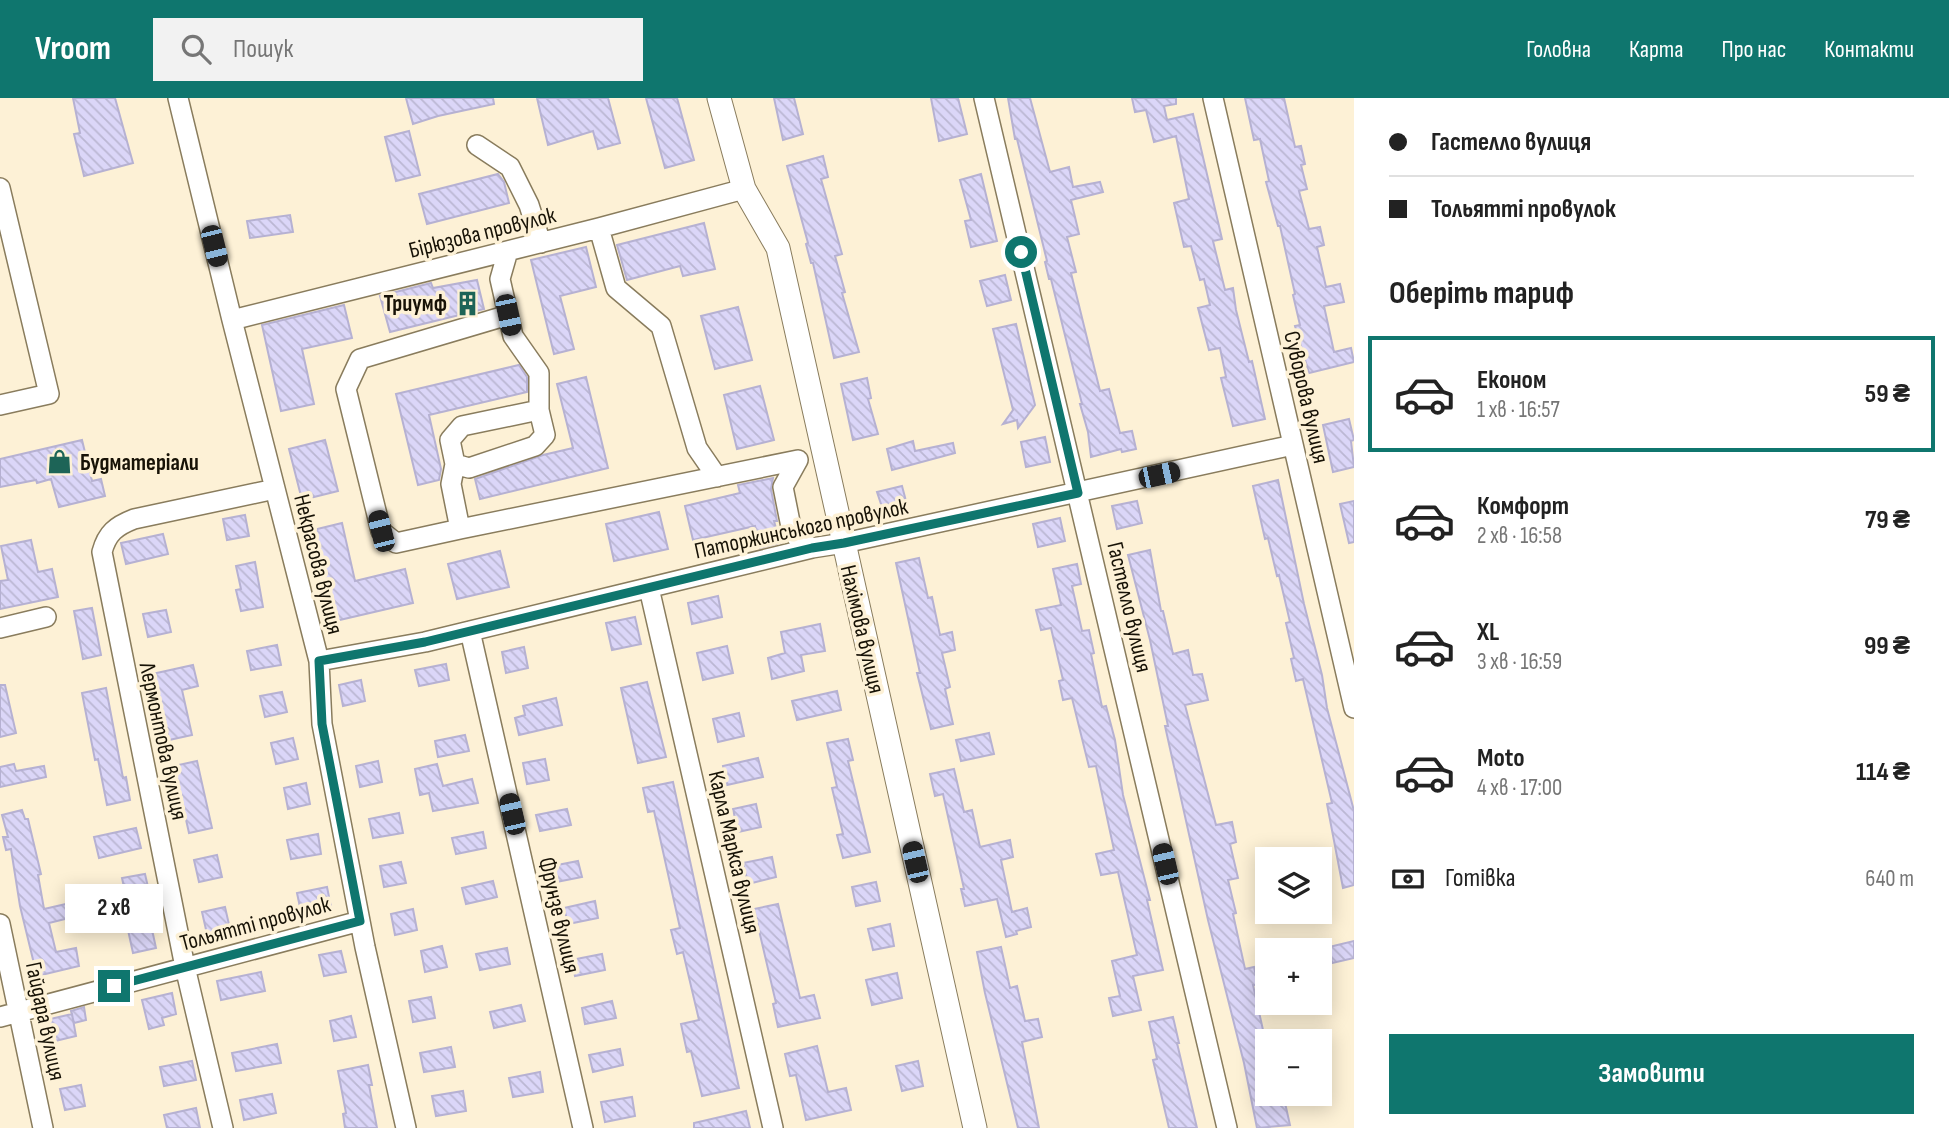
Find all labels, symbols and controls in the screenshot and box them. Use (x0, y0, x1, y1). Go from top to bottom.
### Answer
search box (153, 18, 643, 81)
text: Vroom (35, 29, 111, 69)
icon: search (177, 30, 215, 68)
text: Пошук (233, 34, 293, 65)
text: Головна (1526, 35, 1591, 64)
text: Карта (1629, 35, 1683, 64)
text: Про нас (1721, 35, 1786, 64)
text: Контакти (1824, 35, 1914, 64)
text: Гастелло вулиця (1431, 127, 1591, 158)
text: Тольятті провулок (1431, 194, 1616, 225)
street label: Бірюзова провулок (406, 201, 559, 265)
car (199, 223, 230, 269)
route start (1005, 236, 1037, 268)
text: Оберіть тариф (1389, 274, 1574, 313)
building icon: Триумф (453, 289, 481, 317)
place label: Триумф (384, 290, 447, 318)
car (494, 292, 523, 338)
street label: Суворова вулиця (1277, 328, 1335, 466)
icon: car (1393, 363, 1456, 426)
text: Економ (1477, 365, 1546, 396)
text: 59 ₴ (1865, 379, 1910, 410)
text: 1 хв · 16:57 (1477, 396, 1560, 424)
shop icon: Будматеріали (46, 448, 74, 476)
place label: Будматеріали (80, 449, 199, 477)
car (1137, 460, 1182, 490)
icon: car (1393, 489, 1456, 552)
street label: Некрасова вулиця (287, 491, 349, 637)
text: Комфорт (1477, 491, 1569, 522)
street label: Паторжинського провулок (692, 493, 911, 565)
text: 79 ₴ (1865, 505, 1910, 536)
car (366, 508, 397, 554)
text: 2 хв · 16:58 (1477, 522, 1562, 550)
street label: Гастелло вулиця (1100, 539, 1158, 675)
street label: Нахімова вулиця (834, 562, 890, 696)
icon: car (1393, 615, 1456, 678)
text: XL (1477, 617, 1499, 648)
text: 99 ₴ (1864, 631, 1910, 662)
text: 3 хв · 16:59 (1477, 648, 1562, 676)
street label: Лермонтова вулиця (132, 659, 193, 822)
icon: car (1393, 741, 1456, 804)
text: Moto (1477, 743, 1525, 774)
text: 114 ₴ (1856, 757, 1910, 788)
street label: Карла Маркса вулиця (702, 768, 766, 936)
text: 4 хв · 17:00 (1477, 774, 1562, 802)
car (498, 791, 527, 837)
car (901, 839, 930, 885)
car (1151, 841, 1180, 887)
map controls (1255, 847, 1332, 1106)
button: layers (1255, 847, 1332, 924)
street label: Фрунзе вулиця (532, 854, 586, 976)
icon: cash (1389, 860, 1427, 898)
text: Готівка (1445, 863, 1516, 894)
text: 640 m (1865, 865, 1914, 893)
callout: 2 хв (65, 884, 163, 934)
street label: Тольятті провулок (177, 890, 334, 957)
text: 2 хв (97, 894, 131, 922)
button: + (1255, 938, 1332, 1015)
street label: Гайдара вулиця (19, 959, 71, 1083)
route end (98, 970, 130, 1002)
button: − (1255, 1029, 1332, 1106)
button: Замовити (1389, 1034, 1914, 1114)

